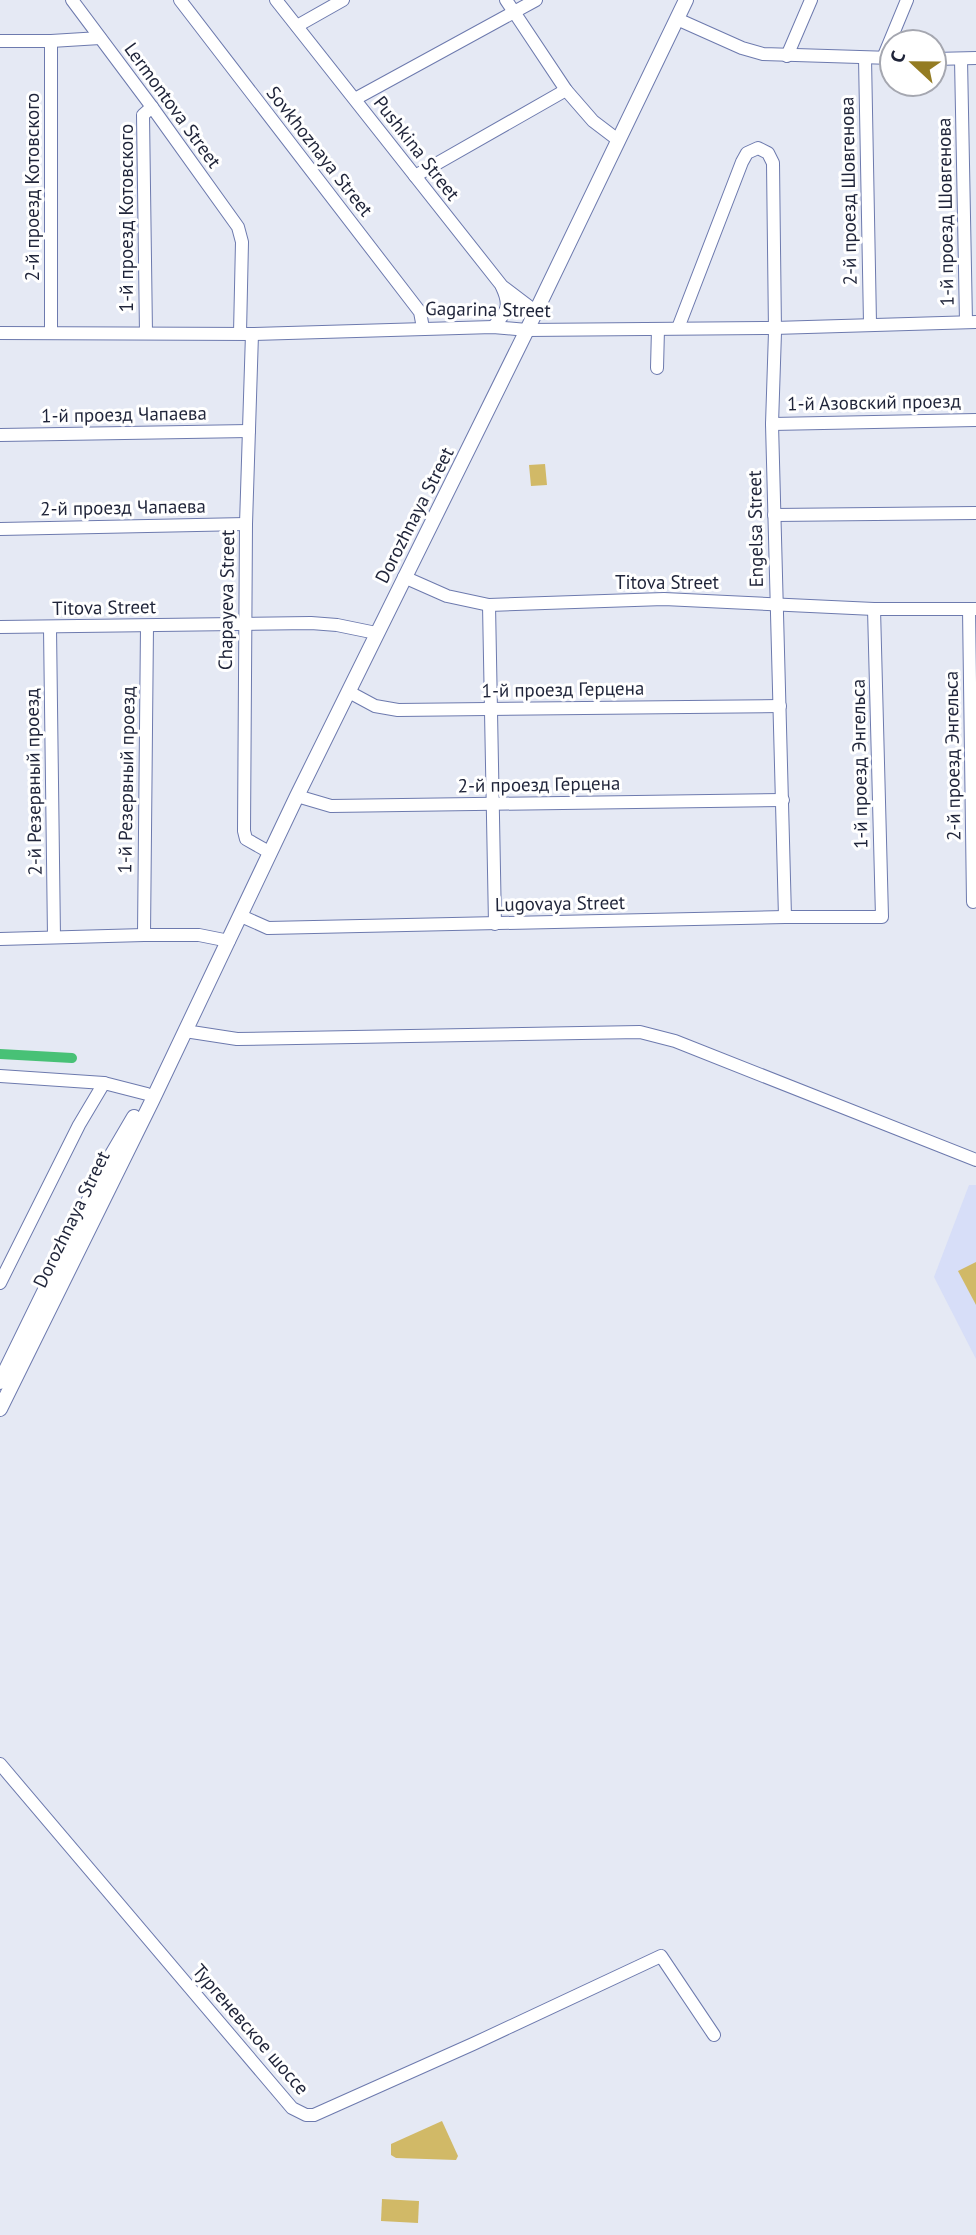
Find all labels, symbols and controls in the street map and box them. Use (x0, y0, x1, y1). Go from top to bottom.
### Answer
north arrow (878, 28, 948, 98)
street label: Lermontova Street (119, 38, 227, 173)
text: С (884, 47, 910, 66)
street label: Sovkhoznaya Street (262, 81, 379, 221)
street label: Pushkina Street (369, 91, 466, 206)
street label: 2-й проезд Котовского (20, 93, 44, 281)
street label: 2-й проезд Шовгенова (834, 96, 862, 286)
street label: 1-й проезд Шовгенова (931, 117, 959, 307)
street label: 1-й проезд Котовского (114, 124, 138, 312)
street label: Gagarina Street (425, 296, 552, 322)
street label: 1-й Азовский проезд (787, 388, 961, 416)
street label: 1-й проезд Чапаева (41, 401, 207, 427)
street label: Dorozhnaya Street (369, 442, 459, 587)
street label: Engelsa Street (742, 470, 768, 588)
street label: 2-й проезд Чапаева (40, 494, 206, 520)
street label: Chapayeva Street (213, 529, 239, 670)
street label: Titova Street (615, 570, 720, 594)
street label: Titova Street (52, 594, 157, 620)
street label: 2-й проезд Энгельса (939, 671, 965, 841)
street label: 1-й проезд Герцена (481, 676, 645, 702)
street label: 1-й проезд Энгельса (846, 679, 872, 849)
street label: 1-й Резервный проезд (112, 686, 140, 874)
street label: 2-й Резервный проезд (19, 688, 47, 876)
street label: 2-й проезд Герцена (457, 771, 621, 797)
street label: Lugovaya Street (495, 890, 626, 916)
street label: Dorozhnaya Street (27, 1146, 115, 1291)
street label: Тургеневское шоссе (188, 1959, 314, 2099)

